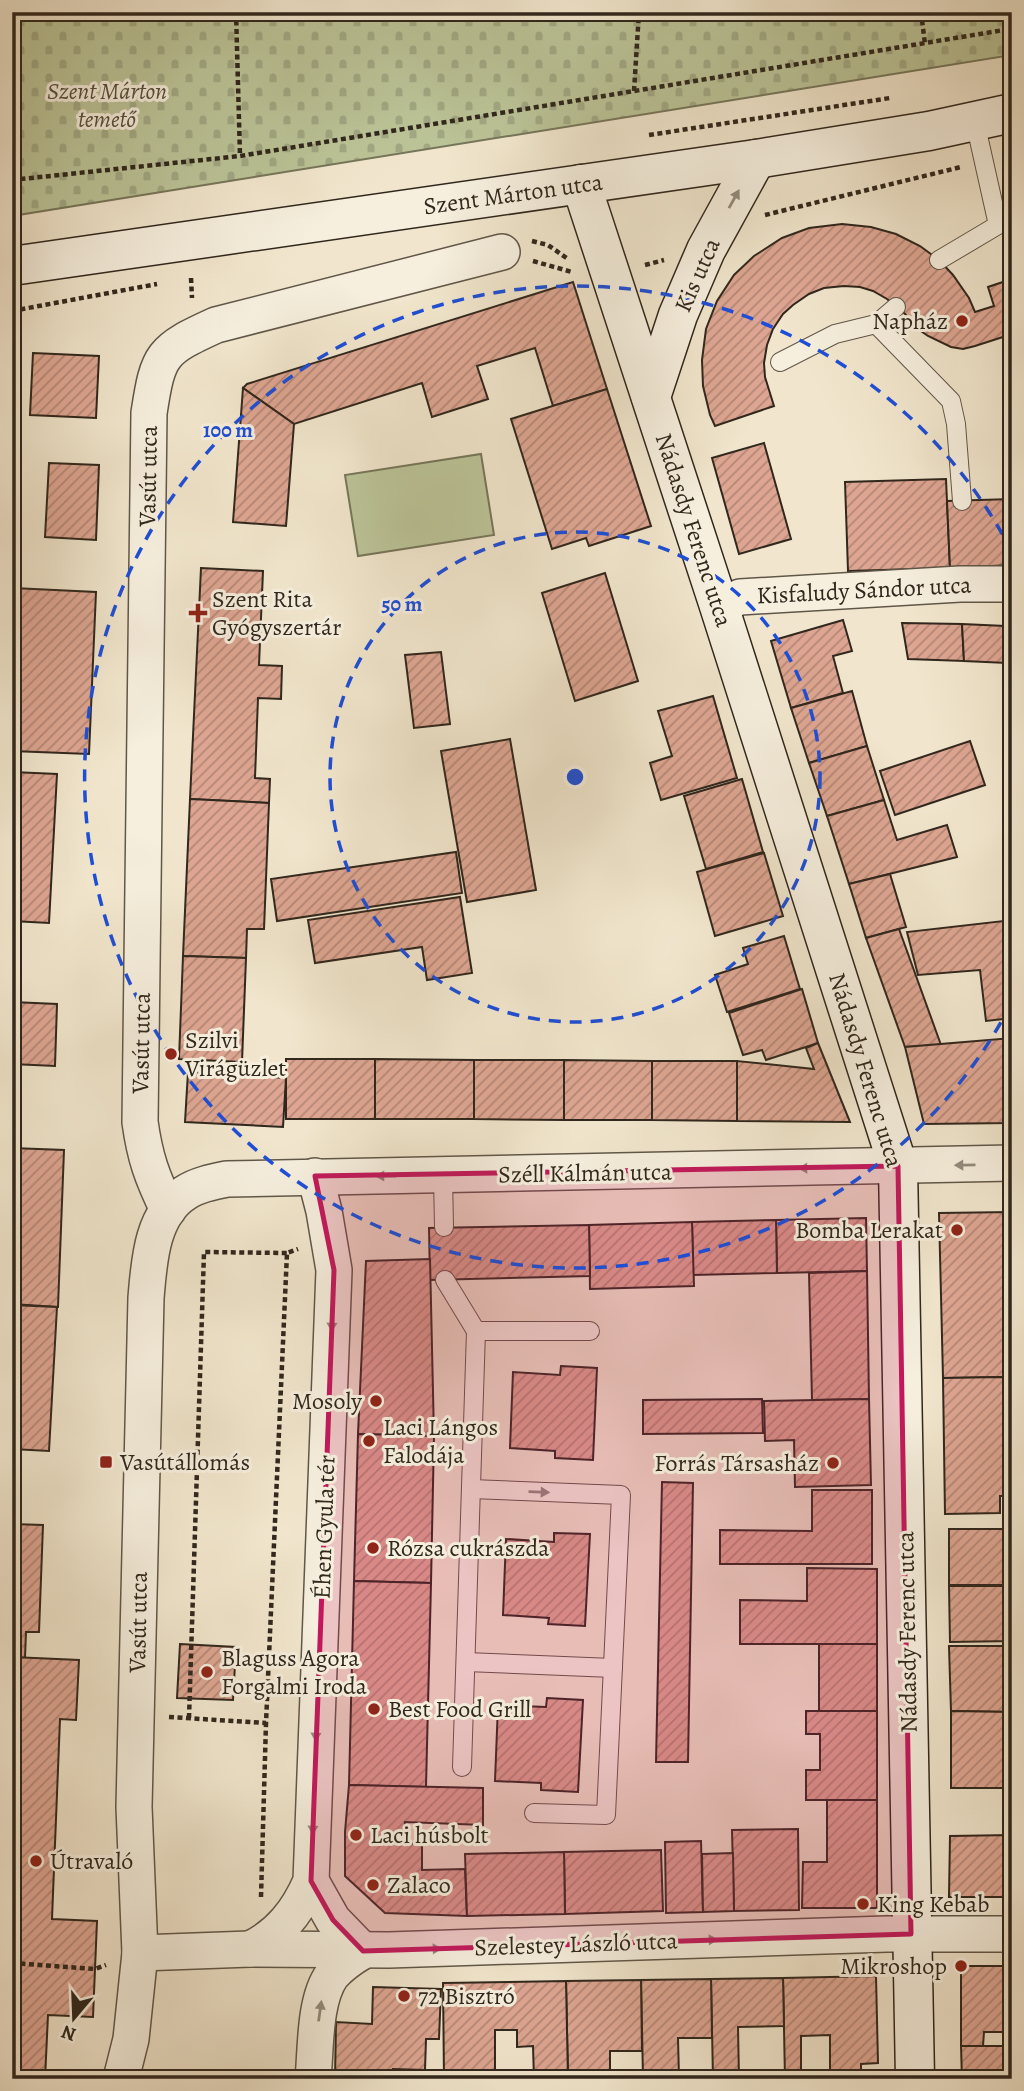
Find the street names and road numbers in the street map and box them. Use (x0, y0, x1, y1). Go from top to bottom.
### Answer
street label: Szent Márton utca (421, 165, 605, 222)
street label: Kis utca (666, 232, 728, 317)
street label: Vasút utca (131, 424, 165, 528)
street label: Nádasdy Ferenc utca (648, 429, 741, 632)
street label: Kisfaludy Sándor utca (756, 568, 973, 612)
street label: Nádasdy Ferenc utca (821, 969, 911, 1172)
street label: Vasút utca (124, 991, 158, 1095)
street label: Széll Kálmán utca (498, 1155, 673, 1191)
street label: Éhen Gyula tér (305, 1454, 343, 1600)
street label: Nádasdy Ferenc utca (889, 1530, 925, 1733)
street label: Vasút utca (121, 1570, 155, 1674)
street label: Szelestey László utca (474, 1924, 679, 1964)

